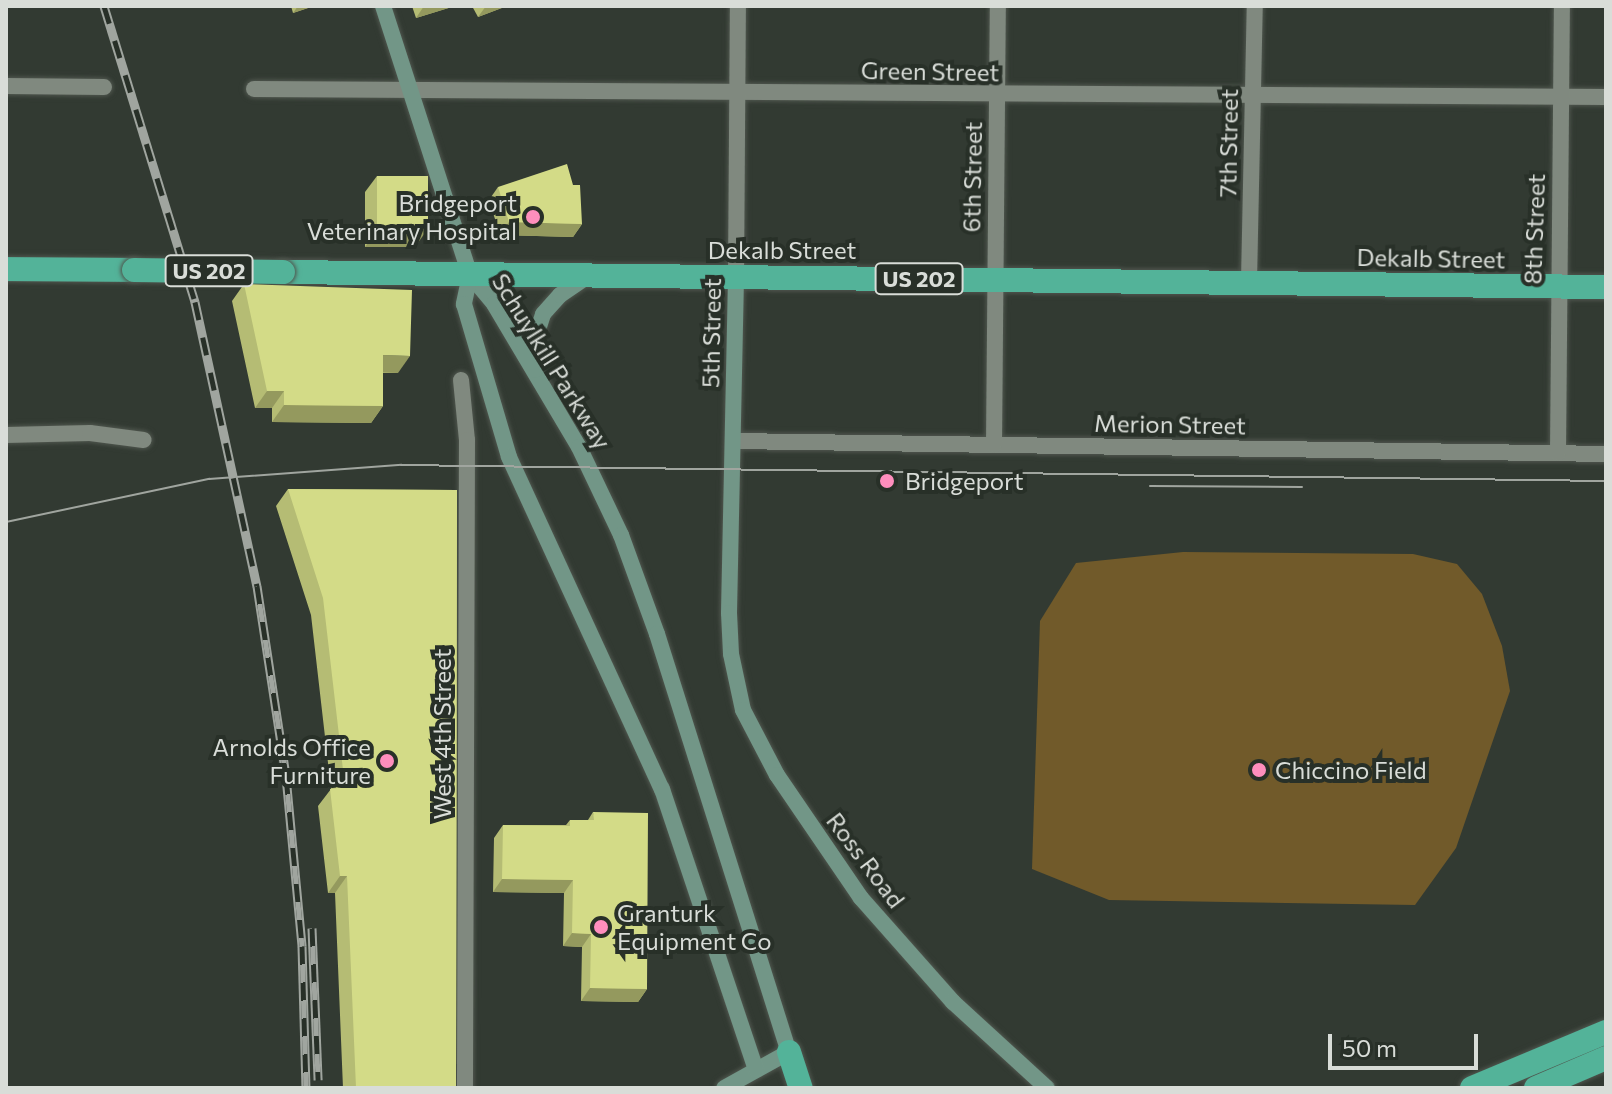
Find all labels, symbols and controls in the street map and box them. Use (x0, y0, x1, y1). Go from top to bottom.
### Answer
street label: Green Street (861, 55, 999, 87)
street label: 7th Street (1213, 88, 1243, 198)
street label: 6th Street (957, 121, 987, 233)
street label: 8th Street (1518, 173, 1550, 285)
place label: Bridgeport Veterinary Hospital (307, 189, 517, 245)
marker: Bridgeport Veterinary Hospital (524, 208, 542, 226)
street label: Dekalb Street (708, 236, 856, 264)
street label: Dekalb Street (1356, 242, 1506, 274)
road number: US 202 (163, 253, 255, 289)
road number: US 202 (873, 261, 965, 297)
street label: Schuylkill Parkway (486, 268, 618, 454)
street label: 5th Street (696, 278, 726, 388)
street label: Merion Street (1094, 408, 1246, 440)
place label: Bridgeport (905, 467, 1023, 495)
marker: Bridgeport (876, 470, 898, 492)
street label: West 4th Street (428, 648, 456, 820)
place label: Arnolds Office Furniture (213, 733, 371, 789)
marker: Arnolds Office Furniture (378, 752, 396, 770)
place label: Chiccino Field (1275, 756, 1426, 784)
marker: Chiccino Field (1250, 761, 1268, 779)
street label: Ross Road (821, 807, 911, 913)
place label: Granturk Equipment Co (617, 899, 772, 955)
marker: Granturk Equipment Co (592, 918, 610, 936)
scale bar (1332, 1018, 1482, 1068)
text: 50 m (1342, 1033, 1397, 1062)

